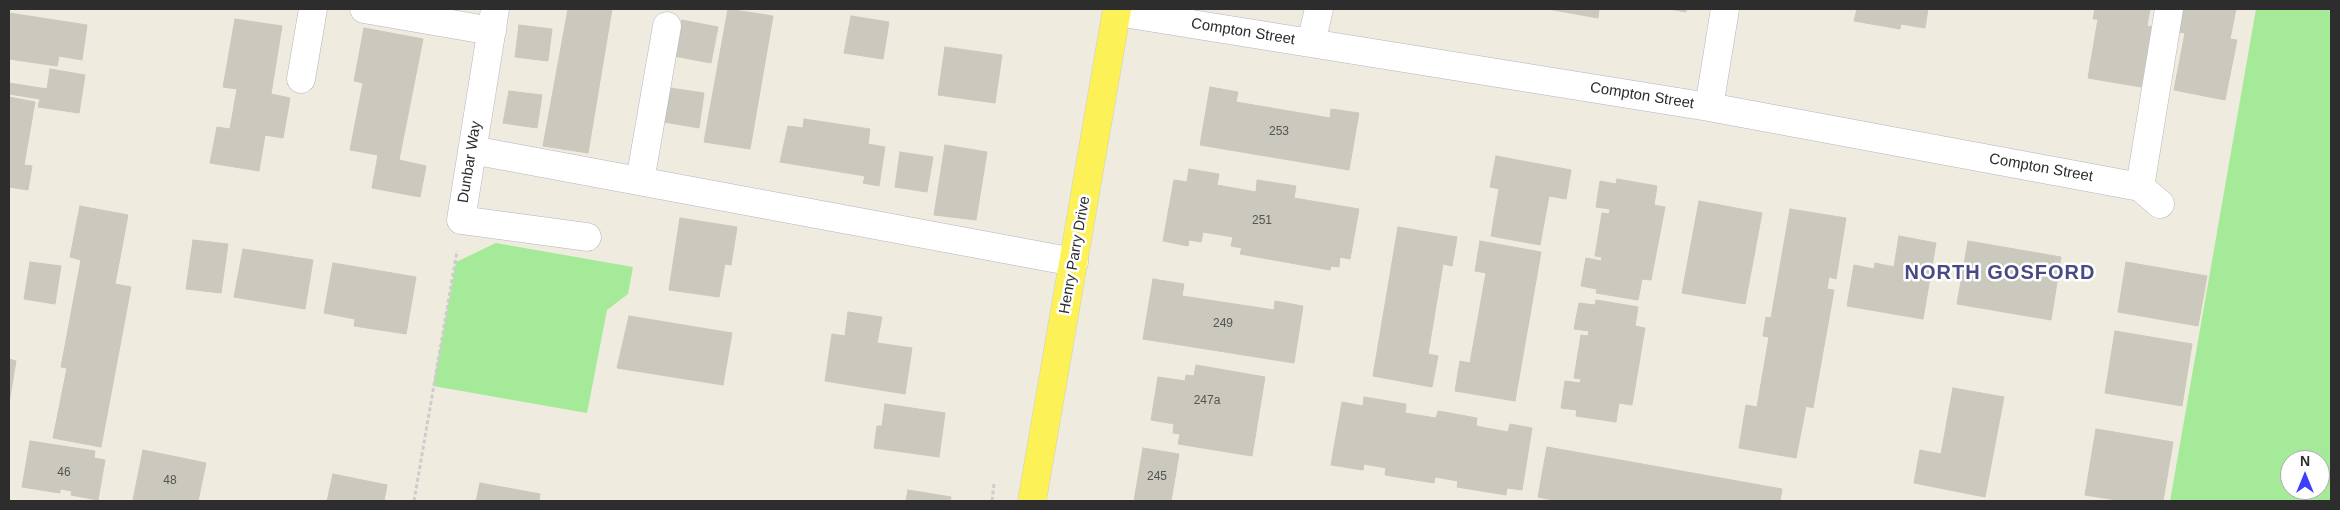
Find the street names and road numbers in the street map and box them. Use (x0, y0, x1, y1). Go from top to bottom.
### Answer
street label: Compton Street (1190, 15, 1296, 49)
street label: Compton Street (1589, 79, 1695, 113)
street label: Dunbar Way (455, 120, 485, 204)
street label: Compton Street (1988, 150, 2094, 186)
street label: Henry Parry Drive (1056, 195, 1094, 315)

